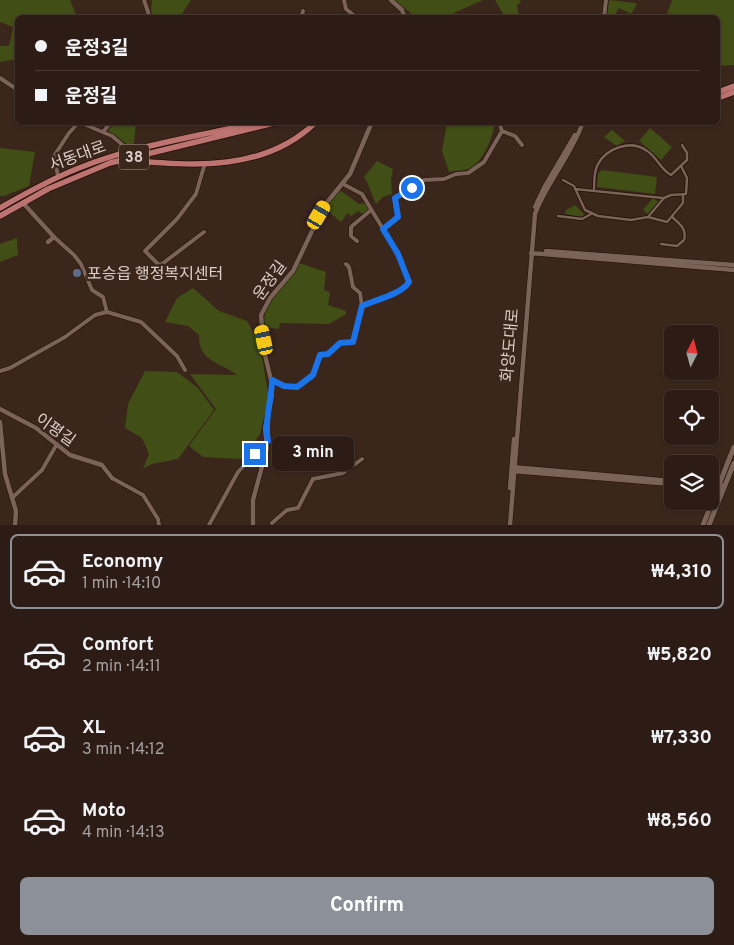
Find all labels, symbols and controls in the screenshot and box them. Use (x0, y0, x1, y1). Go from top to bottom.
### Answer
text: 운정3길 (65, 37, 129, 61)
text: 운정길 (65, 85, 117, 109)
street label: 서동대로 (47, 137, 109, 176)
road number: 38 (119, 144, 149, 170)
route start (401, 177, 423, 199)
car (305, 198, 332, 232)
street label: 운정길 (250, 257, 292, 305)
place label: 포승읍 행정복지센터 (87, 265, 223, 285)
marker: 포승읍 행정복지센터 (71, 267, 83, 279)
street label: 화양도대로 (498, 307, 524, 383)
car (253, 324, 274, 356)
north arrow (664, 325, 719, 380)
map controls (664, 325, 719, 510)
button: locate (664, 390, 719, 445)
street label: 이평길 (31, 410, 79, 451)
callout: 3 min (272, 436, 355, 472)
route end (244, 443, 266, 465)
text: 3 min (292, 443, 334, 463)
button: layers (664, 455, 719, 510)
icon: car (22, 549, 67, 594)
text: Economy (82, 550, 163, 574)
text: ₩4,310 (651, 560, 712, 584)
text: 1 min · 14:10 (82, 574, 161, 594)
icon: car (22, 632, 67, 677)
text: Comfort (82, 633, 154, 657)
text: ₩5,820 (647, 643, 712, 667)
text: 2 min · 14:11 (82, 657, 161, 677)
icon: car (22, 715, 67, 760)
text: XL (82, 716, 105, 740)
text: ₩7,330 (651, 726, 712, 750)
text: 3 min · 14:12 (82, 740, 164, 760)
icon: car (22, 798, 67, 843)
text: Moto (82, 799, 126, 823)
text: ₩8,560 (647, 809, 712, 833)
text: 4 min · 14:13 (82, 823, 165, 843)
button: Confirm (20, 877, 714, 935)

